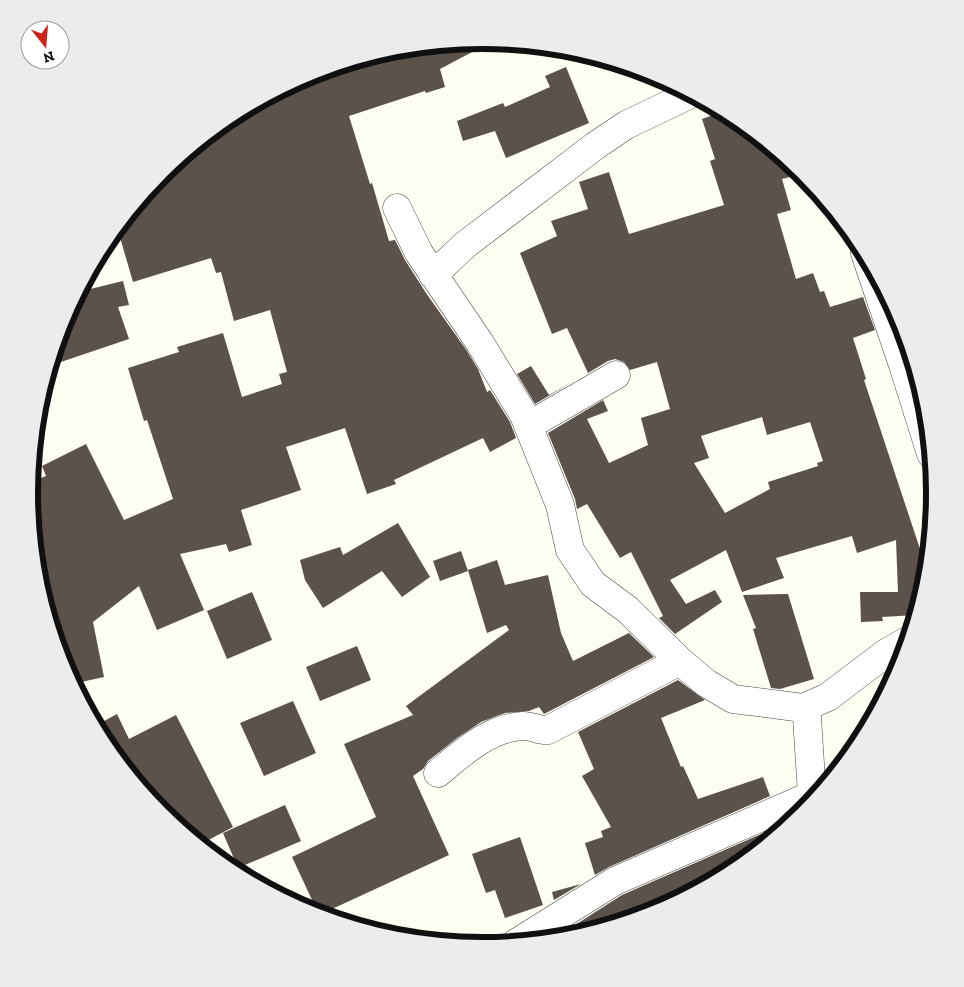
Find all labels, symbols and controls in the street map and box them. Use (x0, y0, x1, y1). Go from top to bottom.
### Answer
north arrow (20, 20, 70, 70)
text: N (41, 47, 56, 67)

